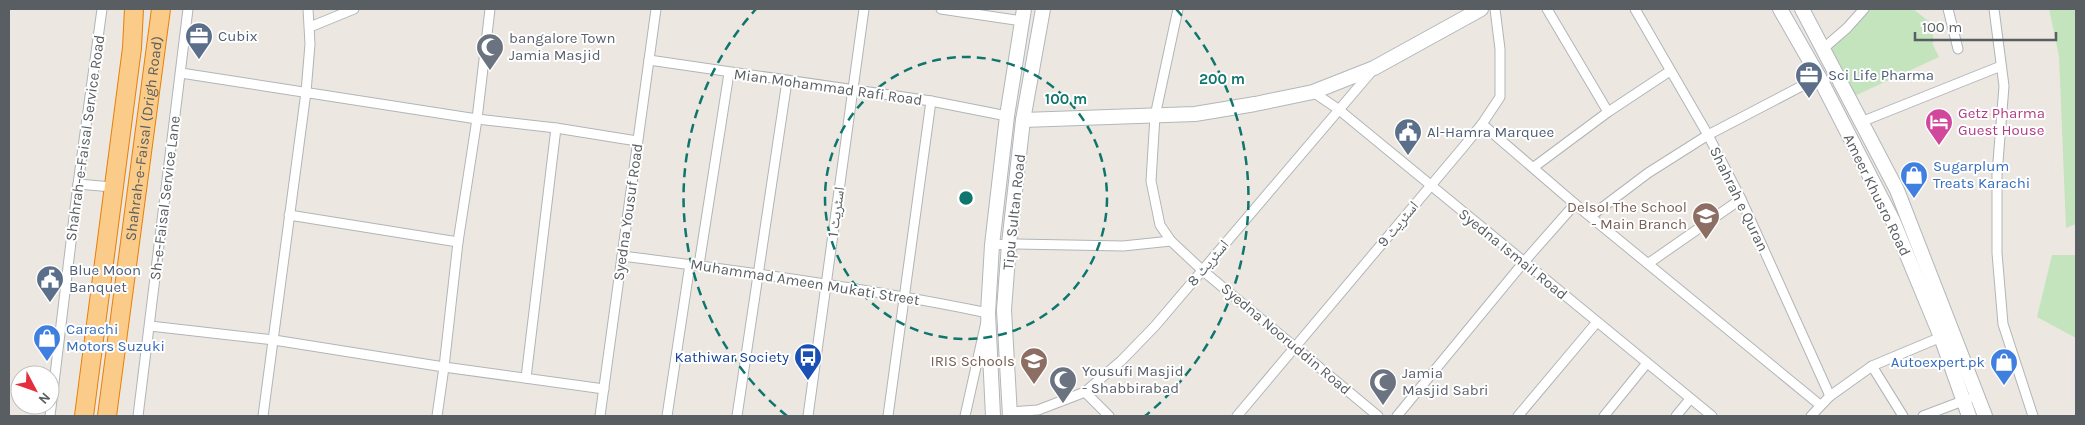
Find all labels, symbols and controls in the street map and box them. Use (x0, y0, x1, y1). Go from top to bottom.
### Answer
scale bar (1915, 10, 2056, 42)
text: 100 m (1922, 18, 1962, 36)
office icon: Cubix (184, 21, 214, 60)
place label: Cubix (218, 27, 258, 45)
place label: bangalore Town Jamia Masjid (509, 29, 615, 64)
mosque icon: bangalore Town Jamia Masjid (475, 32, 505, 71)
street label: Shahrah-e-Faisal Service Road (62, 34, 108, 242)
street label: Shahrah-e-Faisal (Drigh Road) (121, 35, 166, 242)
office icon: Sci Life Pharma (1794, 60, 1824, 99)
street label: Mian Mohammad Rafi Road (733, 65, 923, 109)
place label: Sci Life Pharma (1828, 66, 1934, 84)
text: 200 m (1199, 70, 1245, 88)
text: 100 m (1045, 90, 1087, 108)
place label: Getz Pharma Guest House (1958, 104, 2045, 139)
hotel icon: Getz Pharma Guest House (1924, 107, 1954, 146)
street label: Sh-e-Faisal Service Lane (146, 115, 184, 281)
public building icon: Al-Hamra Marquee (1393, 117, 1423, 156)
place label: Al-Hamra Marquee (1427, 123, 1554, 141)
street label: Ameer Khusro Road (1840, 131, 1914, 259)
street label: Syedna Yousuf Road (609, 142, 647, 282)
street label: Shahrah e Quran (1706, 144, 1772, 254)
street label: Tipu Sultan Road (999, 153, 1029, 271)
place label: Sugarplum Treats Karachi (1933, 157, 2030, 192)
shop icon: Sugarplum Treats Karachi (1899, 160, 1929, 199)
street label: اسٹریٹ 1 (824, 186, 848, 238)
centre of rings (957, 189, 975, 207)
street label: اسٹریٹ 9 (1374, 197, 1422, 251)
place label: Delsol The School - Main Branch (1567, 198, 1687, 233)
school or university icon: Delsol The School - Main Branch (1691, 201, 1721, 240)
street label: Syedna Ismail Road (1455, 205, 1571, 303)
street label: اسٹریٹ 8 (1183, 236, 1233, 290)
street label: Muhammad Ameen Mukati Street (689, 255, 921, 309)
place label: Blue Moon Banquet (69, 261, 141, 296)
public building icon: Blue Moon Banquet (35, 264, 65, 303)
street label: Syedna Nooruddin Road (1217, 279, 1355, 399)
place label: Carachi Motors Suzuki (66, 320, 165, 355)
shop icon: Carachi Motors Suzuki (32, 323, 62, 362)
bus stop icon: Kathiwar Society (793, 342, 823, 381)
school or university icon: IRIS Schools (1019, 346, 1049, 385)
shop icon: Autoexpert.pk (1989, 347, 2019, 386)
place label: Kathiwar Society (675, 348, 789, 366)
place label: IRIS Schools (930, 352, 1015, 370)
place label: Autoexpert.pk (1891, 353, 1985, 371)
place label: Yousufi Masjid - Shabbirabad (1082, 362, 1184, 397)
place label: Jamia Masjid Sabri (1402, 364, 1489, 399)
north arrow (10, 365, 60, 415)
mosque icon: Yousufi Masjid - Shabbirabad (1048, 365, 1078, 404)
mosque icon: Jamia Masjid Sabri (1368, 367, 1398, 406)
text: N (35, 389, 54, 408)

